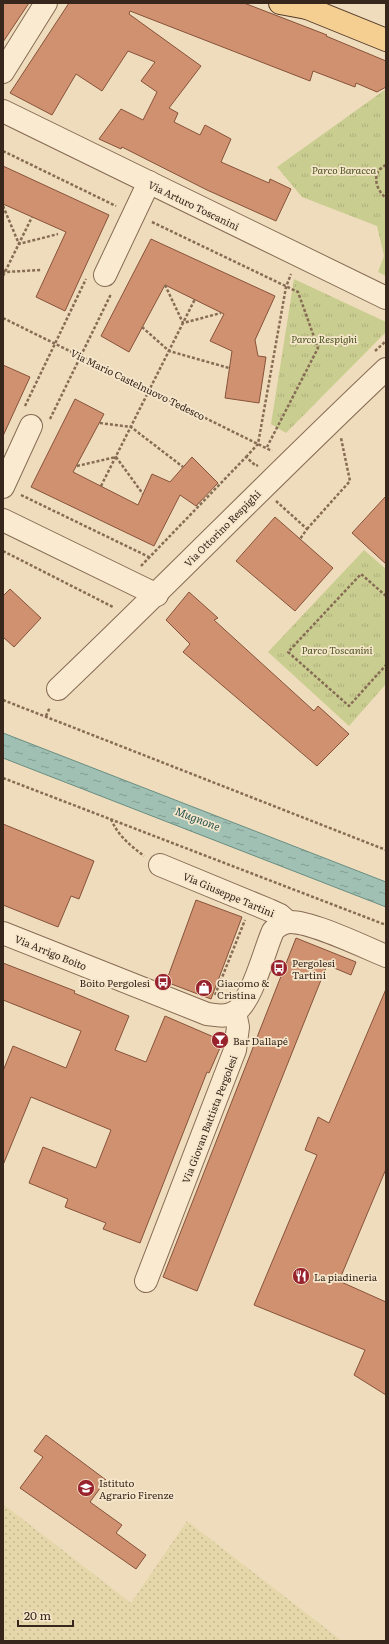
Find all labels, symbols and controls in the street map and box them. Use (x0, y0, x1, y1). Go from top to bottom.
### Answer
park label: Parco Baracca (312, 162, 377, 177)
street label: Via Arturo Toscanini (146, 176, 243, 234)
park label: Parco Respighi (291, 331, 357, 346)
street label: Via Mario Castelnuovo Tedesco (68, 345, 208, 423)
street label: Via Ottorino Respighi (180, 486, 264, 570)
park label: Parco Toscanini (301, 642, 373, 657)
water label: Mugnone (173, 802, 223, 834)
street label: Via Giuseppe Tartini (181, 868, 278, 920)
street label: Via Arrigo Boito (13, 931, 89, 973)
place label: Pergolesi Tartini (292, 955, 336, 982)
bus stop icon: Pergolesi Tartini (269, 958, 289, 978)
bus stop icon: Boito Pergolesi (153, 972, 173, 992)
place label: Boito Pergolesi (80, 975, 151, 990)
place label: Giacomo & Cristina (217, 975, 269, 1002)
shop icon: Giacomo & Cristina (194, 978, 214, 998)
bar icon: Bar Dallapé (210, 1030, 230, 1050)
place label: Bar Dallapé (233, 1033, 288, 1048)
street label: Via Giovan Battista Pergolesi (178, 1052, 241, 1185)
restaurant icon: La piadineria (291, 1266, 311, 1286)
place label: La piadineria (314, 1269, 378, 1284)
place label: Istituto Agrario Firenze (99, 1475, 174, 1502)
school or university icon: Istituto Agrario Firenze (76, 1478, 96, 1498)
scale bar (18, 1602, 73, 1628)
text: 20 m (24, 1606, 51, 1624)

